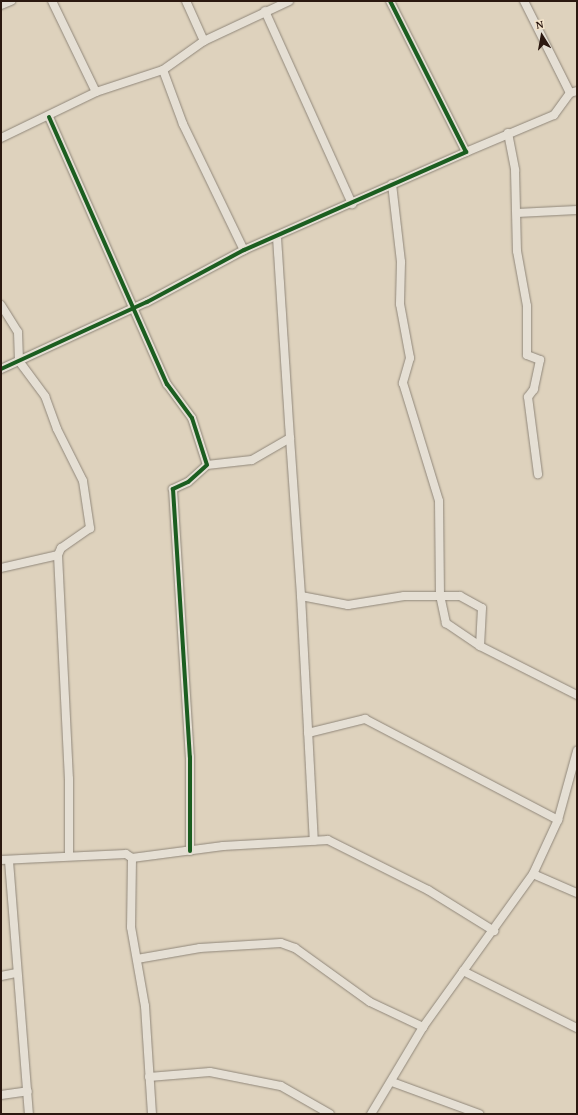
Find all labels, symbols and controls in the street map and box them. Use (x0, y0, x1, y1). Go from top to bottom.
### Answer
north arrow (522, 16, 562, 56)
text: N (535, 16, 545, 33)

